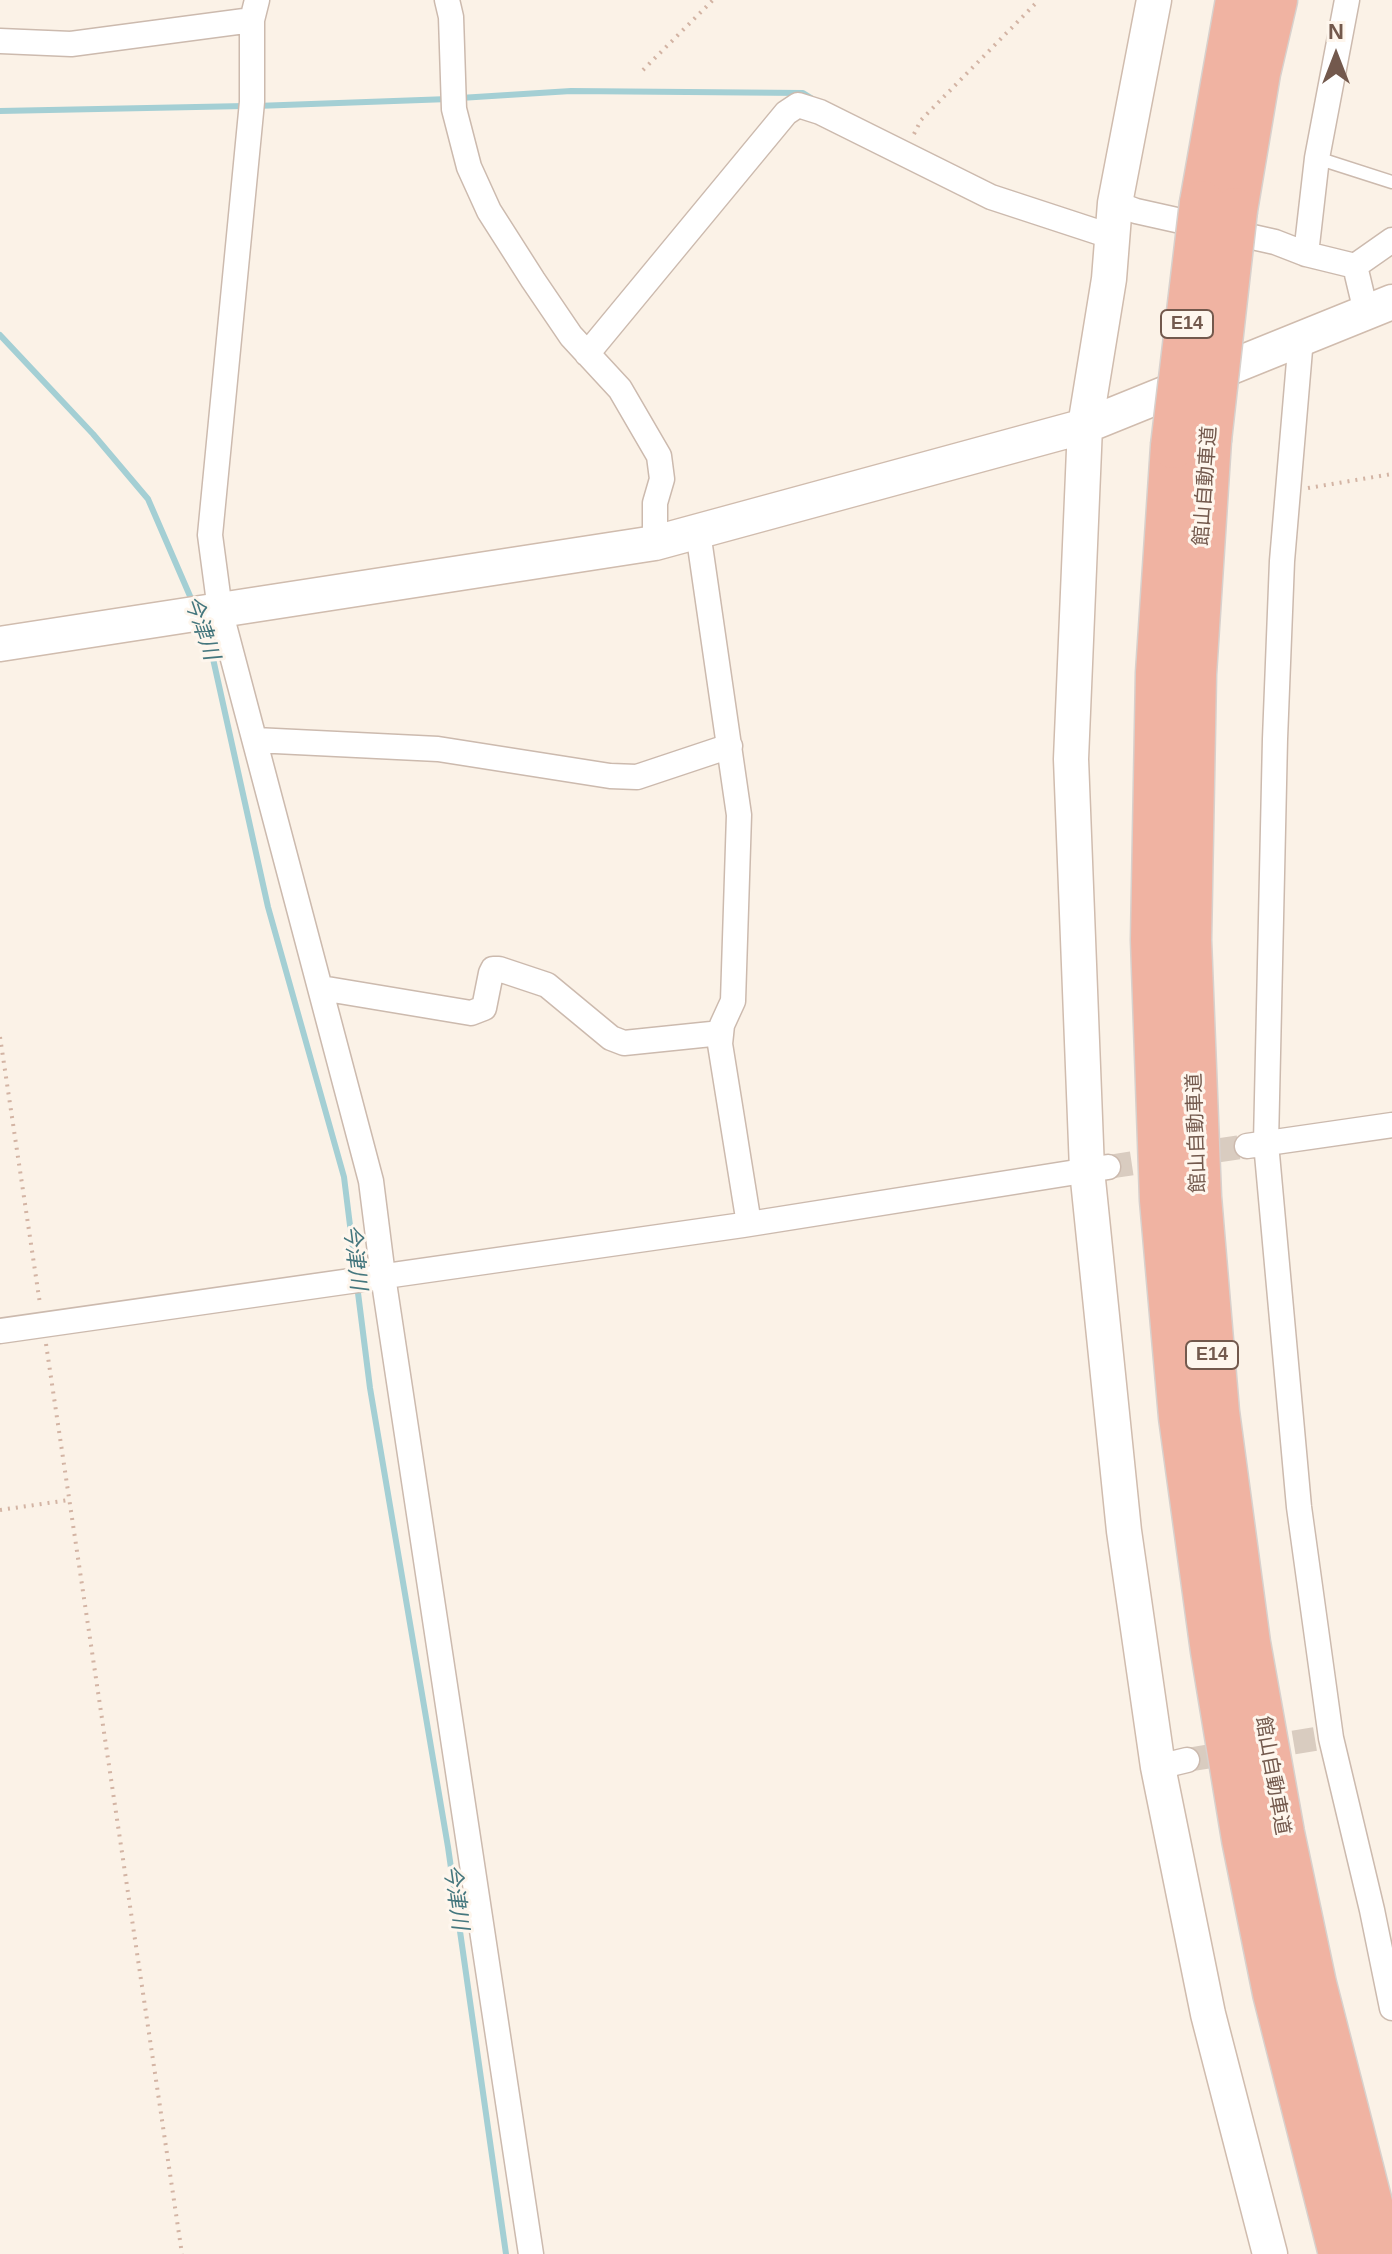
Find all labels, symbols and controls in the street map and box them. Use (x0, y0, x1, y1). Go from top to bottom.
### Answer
north arrow (1296, 16, 1376, 96)
text: N (1328, 19, 1344, 44)
road number: E14 (1161, 310, 1213, 338)
street label: 館山自動車道 (1190, 425, 1222, 547)
water label: 今津川 (178, 593, 224, 663)
street label: 館山自動車道 (1183, 1073, 1211, 1193)
water label: 今津川 (337, 1223, 371, 1291)
road number: E14 (1186, 1341, 1238, 1369)
street label: 館山自動車道 (1250, 1715, 1294, 1837)
water label: 今津川 (437, 1862, 473, 1932)

